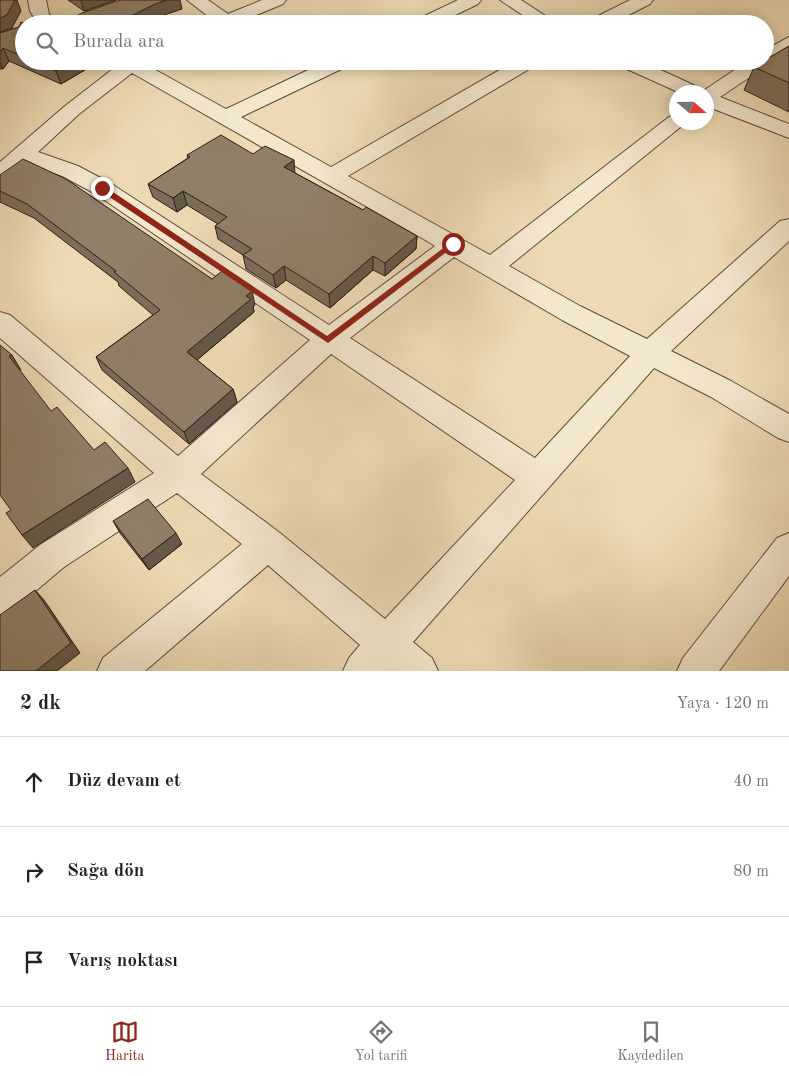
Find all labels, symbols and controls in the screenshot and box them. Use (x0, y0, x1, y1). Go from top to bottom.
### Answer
search box (15, 15, 774, 70)
icon: search (33, 29, 61, 57)
text: Burada ara (73, 33, 165, 52)
north arrow (669, 85, 714, 130)
route end (91, 177, 114, 200)
route start (442, 233, 465, 256)
text: 2 dk (20, 693, 61, 714)
text: Yaya · 120 m (676, 696, 769, 712)
icon: ahead (20, 768, 48, 796)
text: Düz devam et (67, 772, 181, 791)
text: 40 m (733, 774, 769, 790)
icon: right (20, 858, 48, 886)
text: Sağa dön (67, 862, 144, 881)
text: 80 m (733, 864, 769, 880)
icon: arrive (20, 948, 48, 976)
text: Varış noktası (67, 952, 178, 971)
tab: Harita (105, 1018, 144, 1065)
tab: Yol tarifi (355, 1018, 407, 1065)
tab: Kaydedilen (617, 1018, 684, 1065)

